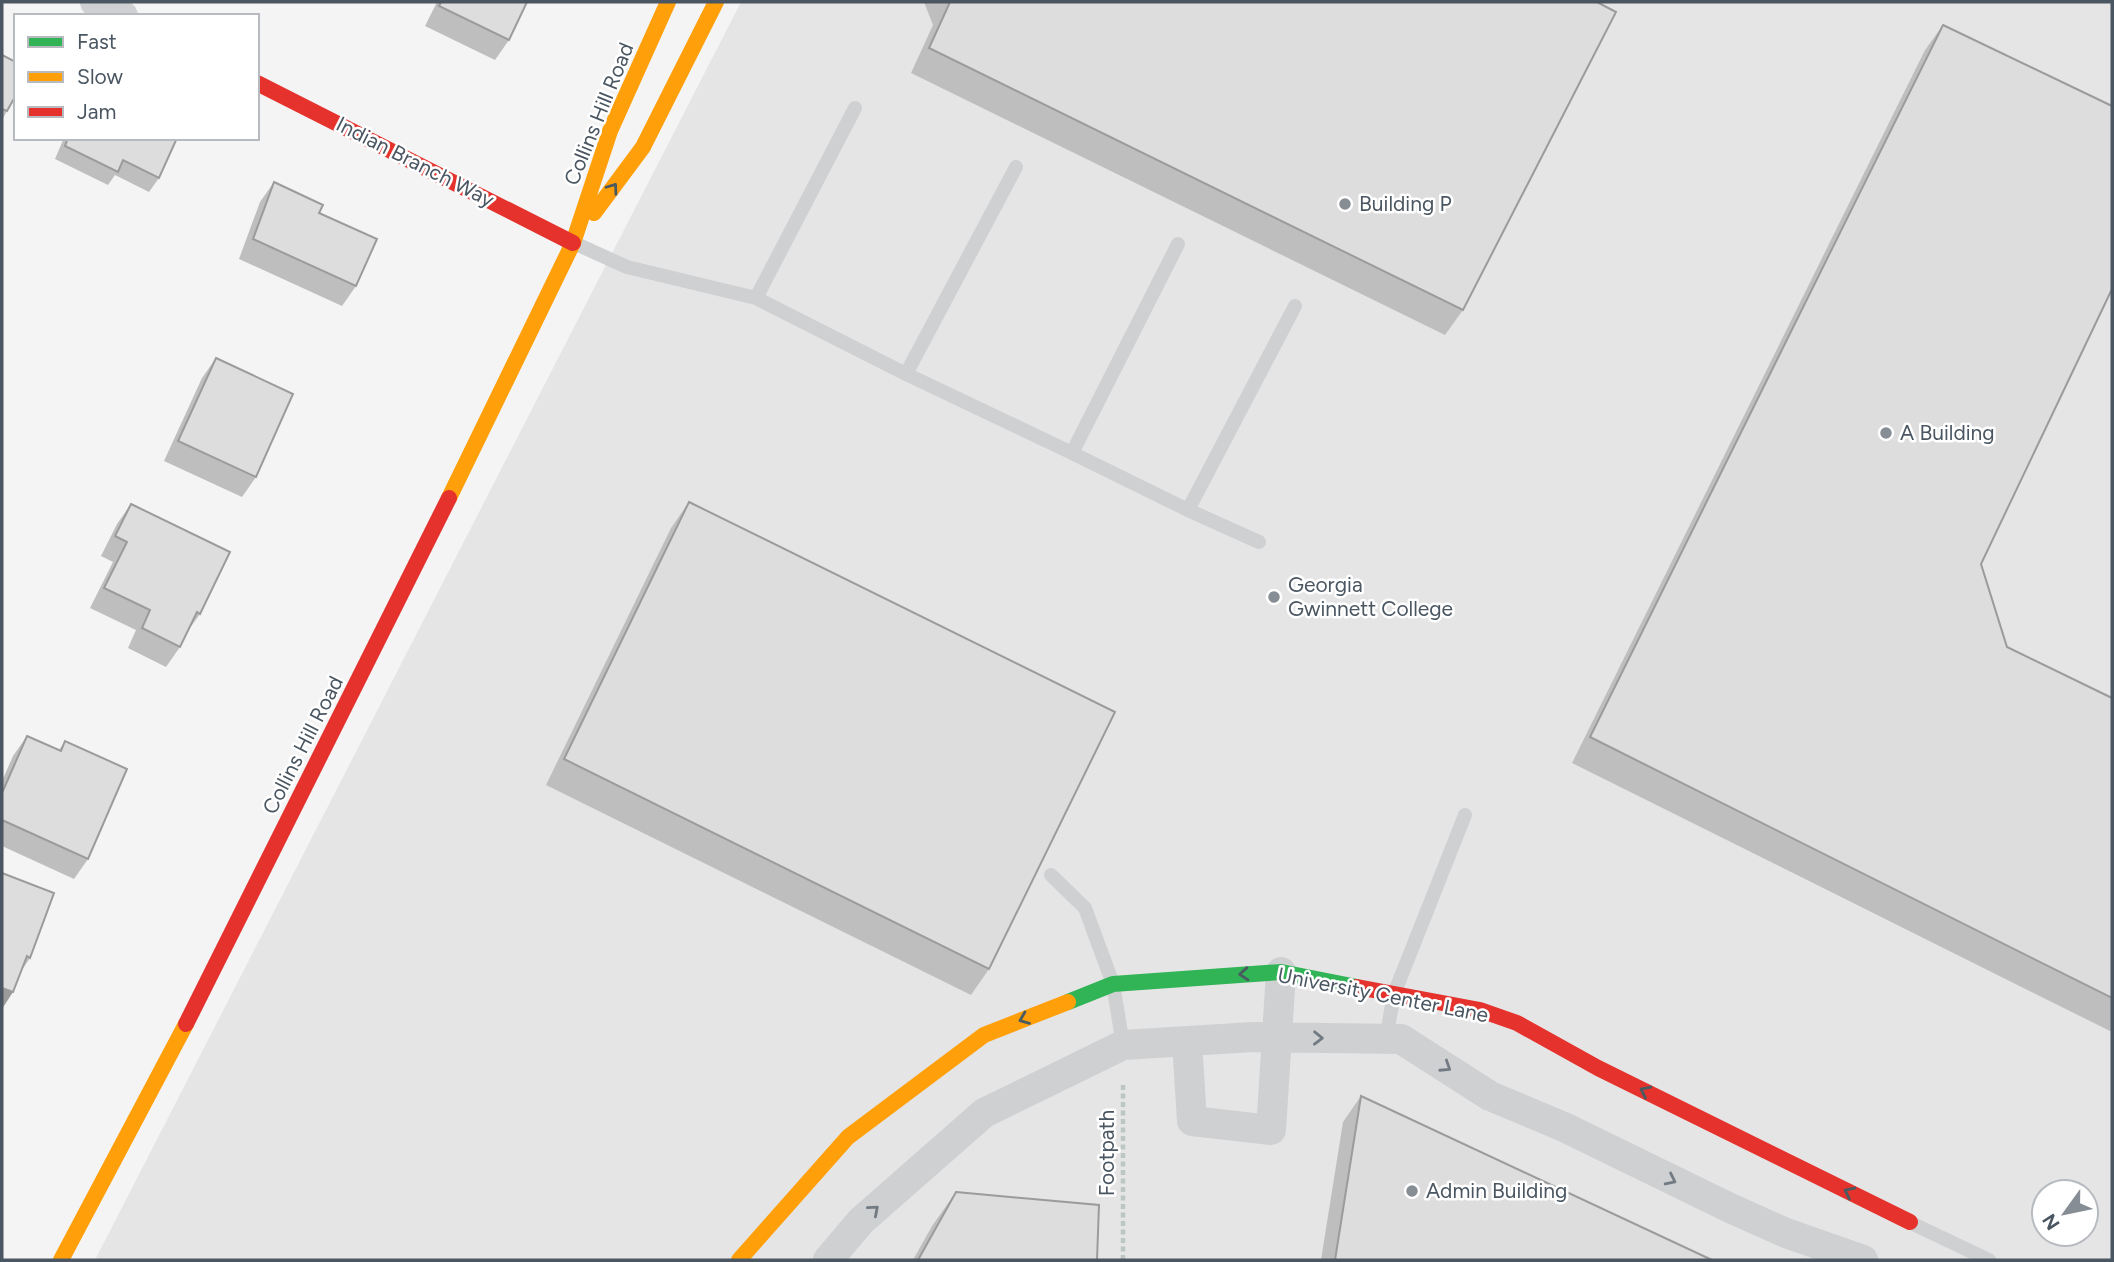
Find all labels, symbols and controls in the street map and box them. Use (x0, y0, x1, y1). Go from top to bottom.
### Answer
legend (14, 14, 259, 140)
text: Fast (77, 29, 117, 54)
street label: Collins Hill Road (559, 39, 639, 189)
text: Slow (77, 64, 123, 89)
text: Jam (77, 99, 116, 124)
street label: Indian Branch Way (332, 111, 498, 212)
one-way arrow (605, 183, 617, 195)
place label: Building P (1359, 191, 1452, 216)
marker: Building P (1337, 196, 1353, 212)
place label: A Building (1900, 420, 1995, 445)
marker: A Building (1878, 425, 1894, 441)
place label: Georgia Gwinnett College (1288, 572, 1453, 621)
marker: Georgia Gwinnett College (1266, 589, 1282, 605)
street label: Collins Hill Road (257, 672, 348, 818)
street label: University Center Lane (1276, 962, 1491, 1027)
one-way arrow (1238, 966, 1249, 981)
one-way arrow (1018, 1011, 1030, 1025)
one-way arrow (1314, 1030, 1324, 1046)
one-way arrow (1438, 1059, 1451, 1072)
one-way arrow (1640, 1086, 1652, 1100)
street label: Footpath (1094, 1110, 1119, 1196)
one-way arrow (1664, 1172, 1676, 1186)
place label: Admin Building (1426, 1178, 1567, 1203)
north arrow (2030, 1178, 2100, 1248)
marker: Admin Building (1404, 1183, 1420, 1199)
one-way arrow (1844, 1186, 1856, 1200)
one-way arrow (866, 1206, 879, 1218)
text: N (2038, 1210, 2065, 1234)

